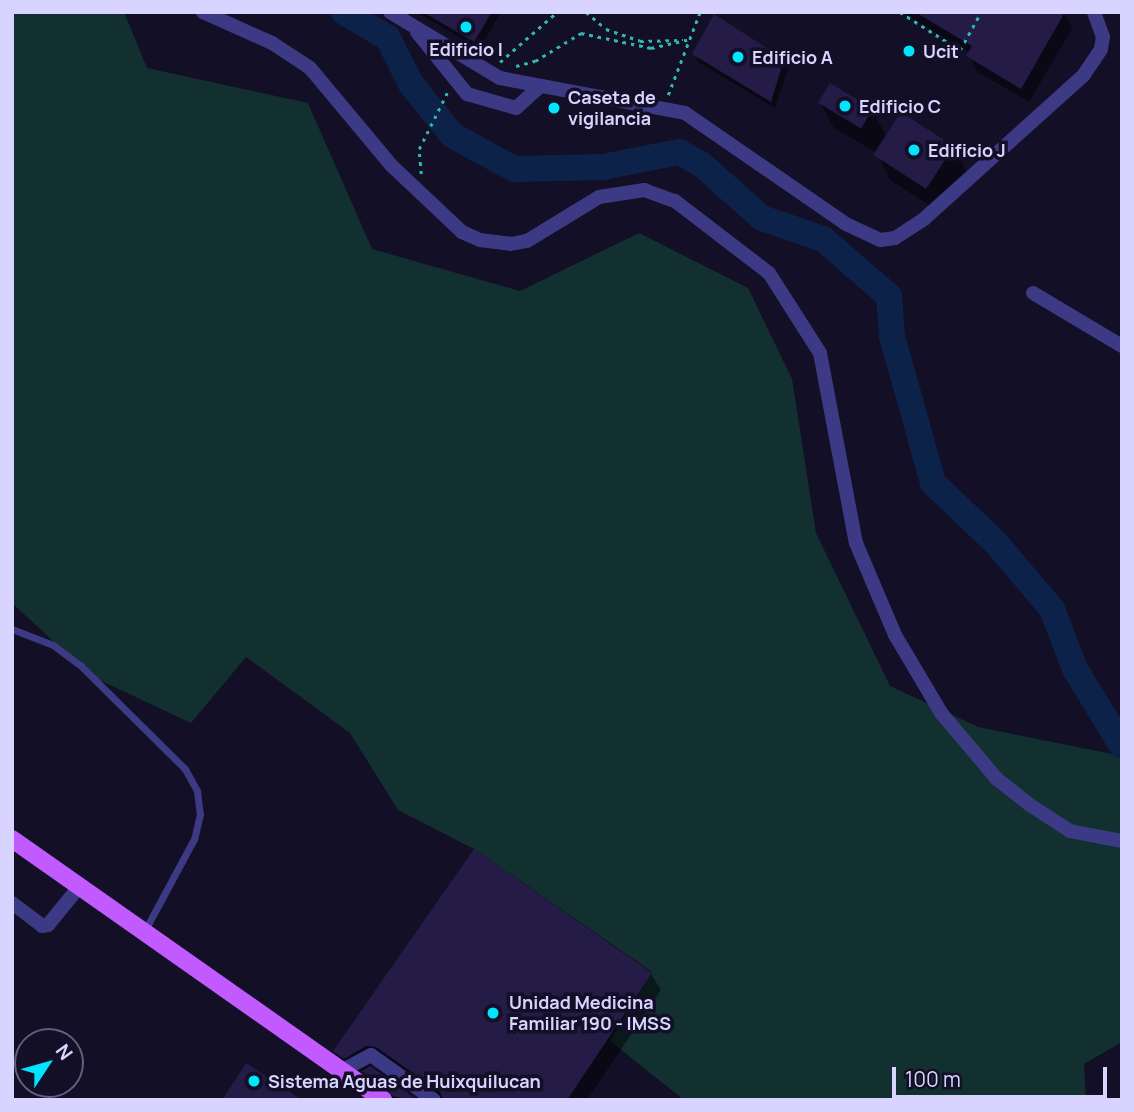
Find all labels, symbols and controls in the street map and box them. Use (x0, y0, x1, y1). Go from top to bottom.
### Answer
marker: Edificio I (458, 19, 474, 35)
place label: Edificio I (429, 38, 503, 60)
place label: Ucit (923, 40, 959, 62)
marker: Ucit (901, 43, 917, 59)
place label: Edificio A (752, 46, 833, 68)
marker: Edificio A (730, 49, 746, 65)
place label: Caseta de vigilancia (568, 87, 656, 130)
place label: Edificio C (859, 95, 941, 117)
marker: Edificio C (837, 98, 853, 114)
marker: Caseta de vigilancia (546, 100, 562, 116)
place label: Edificio J (928, 139, 1006, 161)
marker: Edificio J (906, 142, 922, 158)
place label: Unidad Medicina Familiar 190 - IMSS (509, 992, 671, 1034)
marker: Unidad Medicina Familiar 190 - IMSS (483, 1003, 503, 1023)
north arrow (14, 1028, 84, 1098)
text: N (50, 1039, 79, 1065)
scale bar (896, 1052, 1111, 1096)
text: 100 m (905, 1065, 961, 1093)
place label: Sistema Aguas de Huixquilucan (268, 1070, 541, 1092)
marker: Sistema Aguas de Huixquilucan (246, 1073, 262, 1089)

